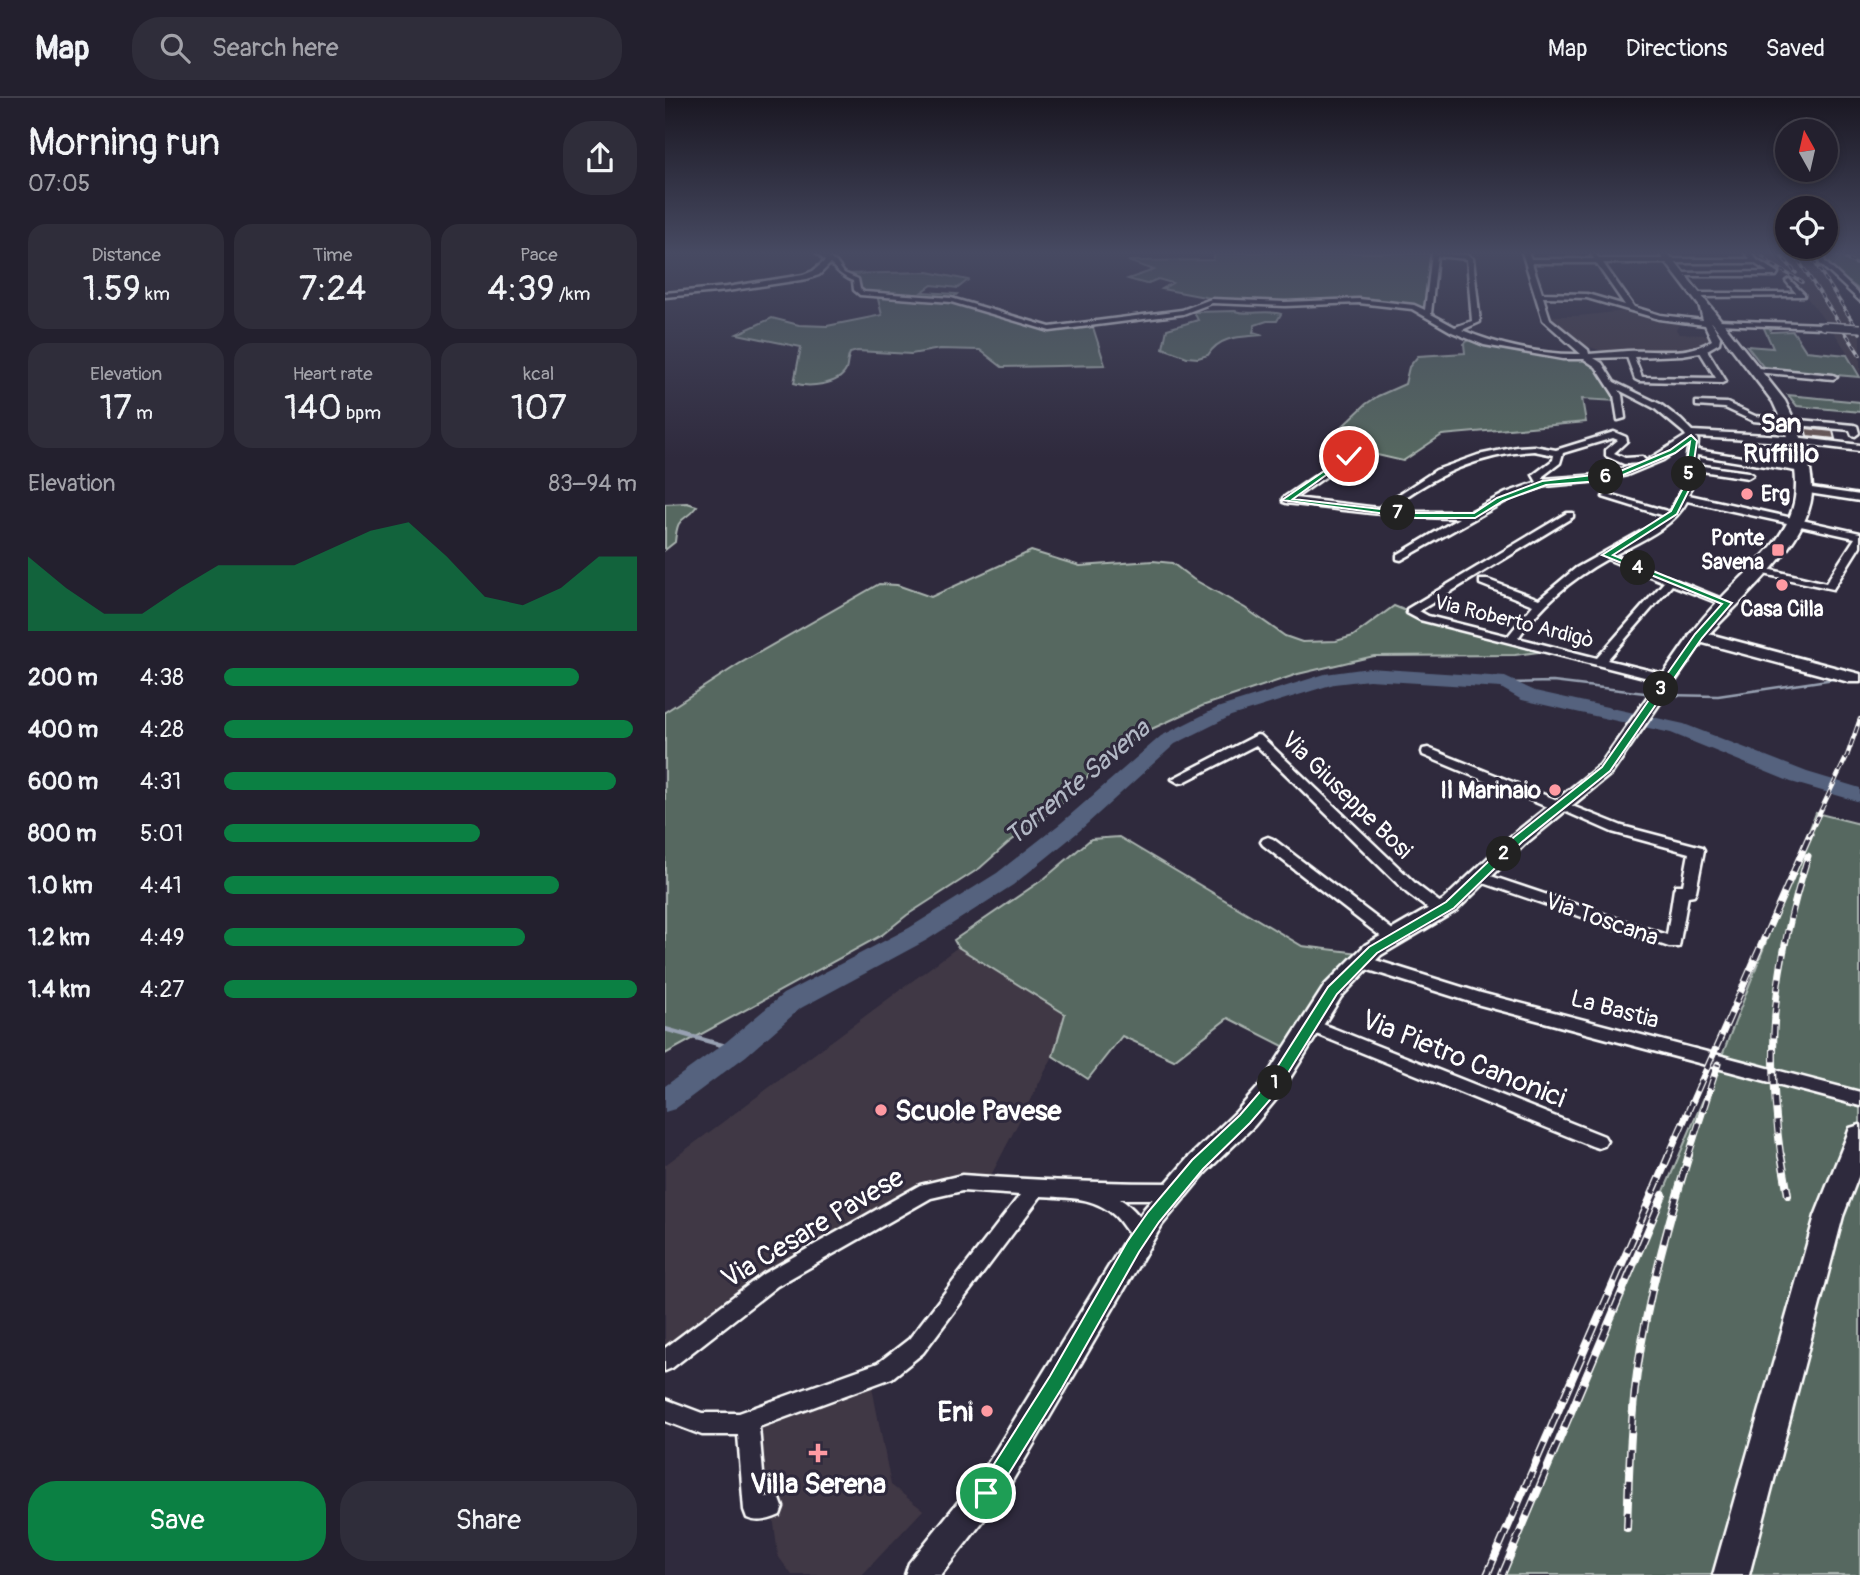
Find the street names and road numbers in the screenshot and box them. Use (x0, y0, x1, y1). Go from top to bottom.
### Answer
street label: Via Roberto Ardigò (1431, 589, 1596, 654)
street label: Via Giuseppe Bosi (1275, 726, 1418, 865)
street label: Via Toscana (1541, 887, 1662, 952)
street label: La Bastia (1567, 984, 1662, 1035)
street label: Via Pietro Canonici (1356, 1002, 1571, 1116)
street label: Via Cesare Pavese (715, 1160, 911, 1297)

